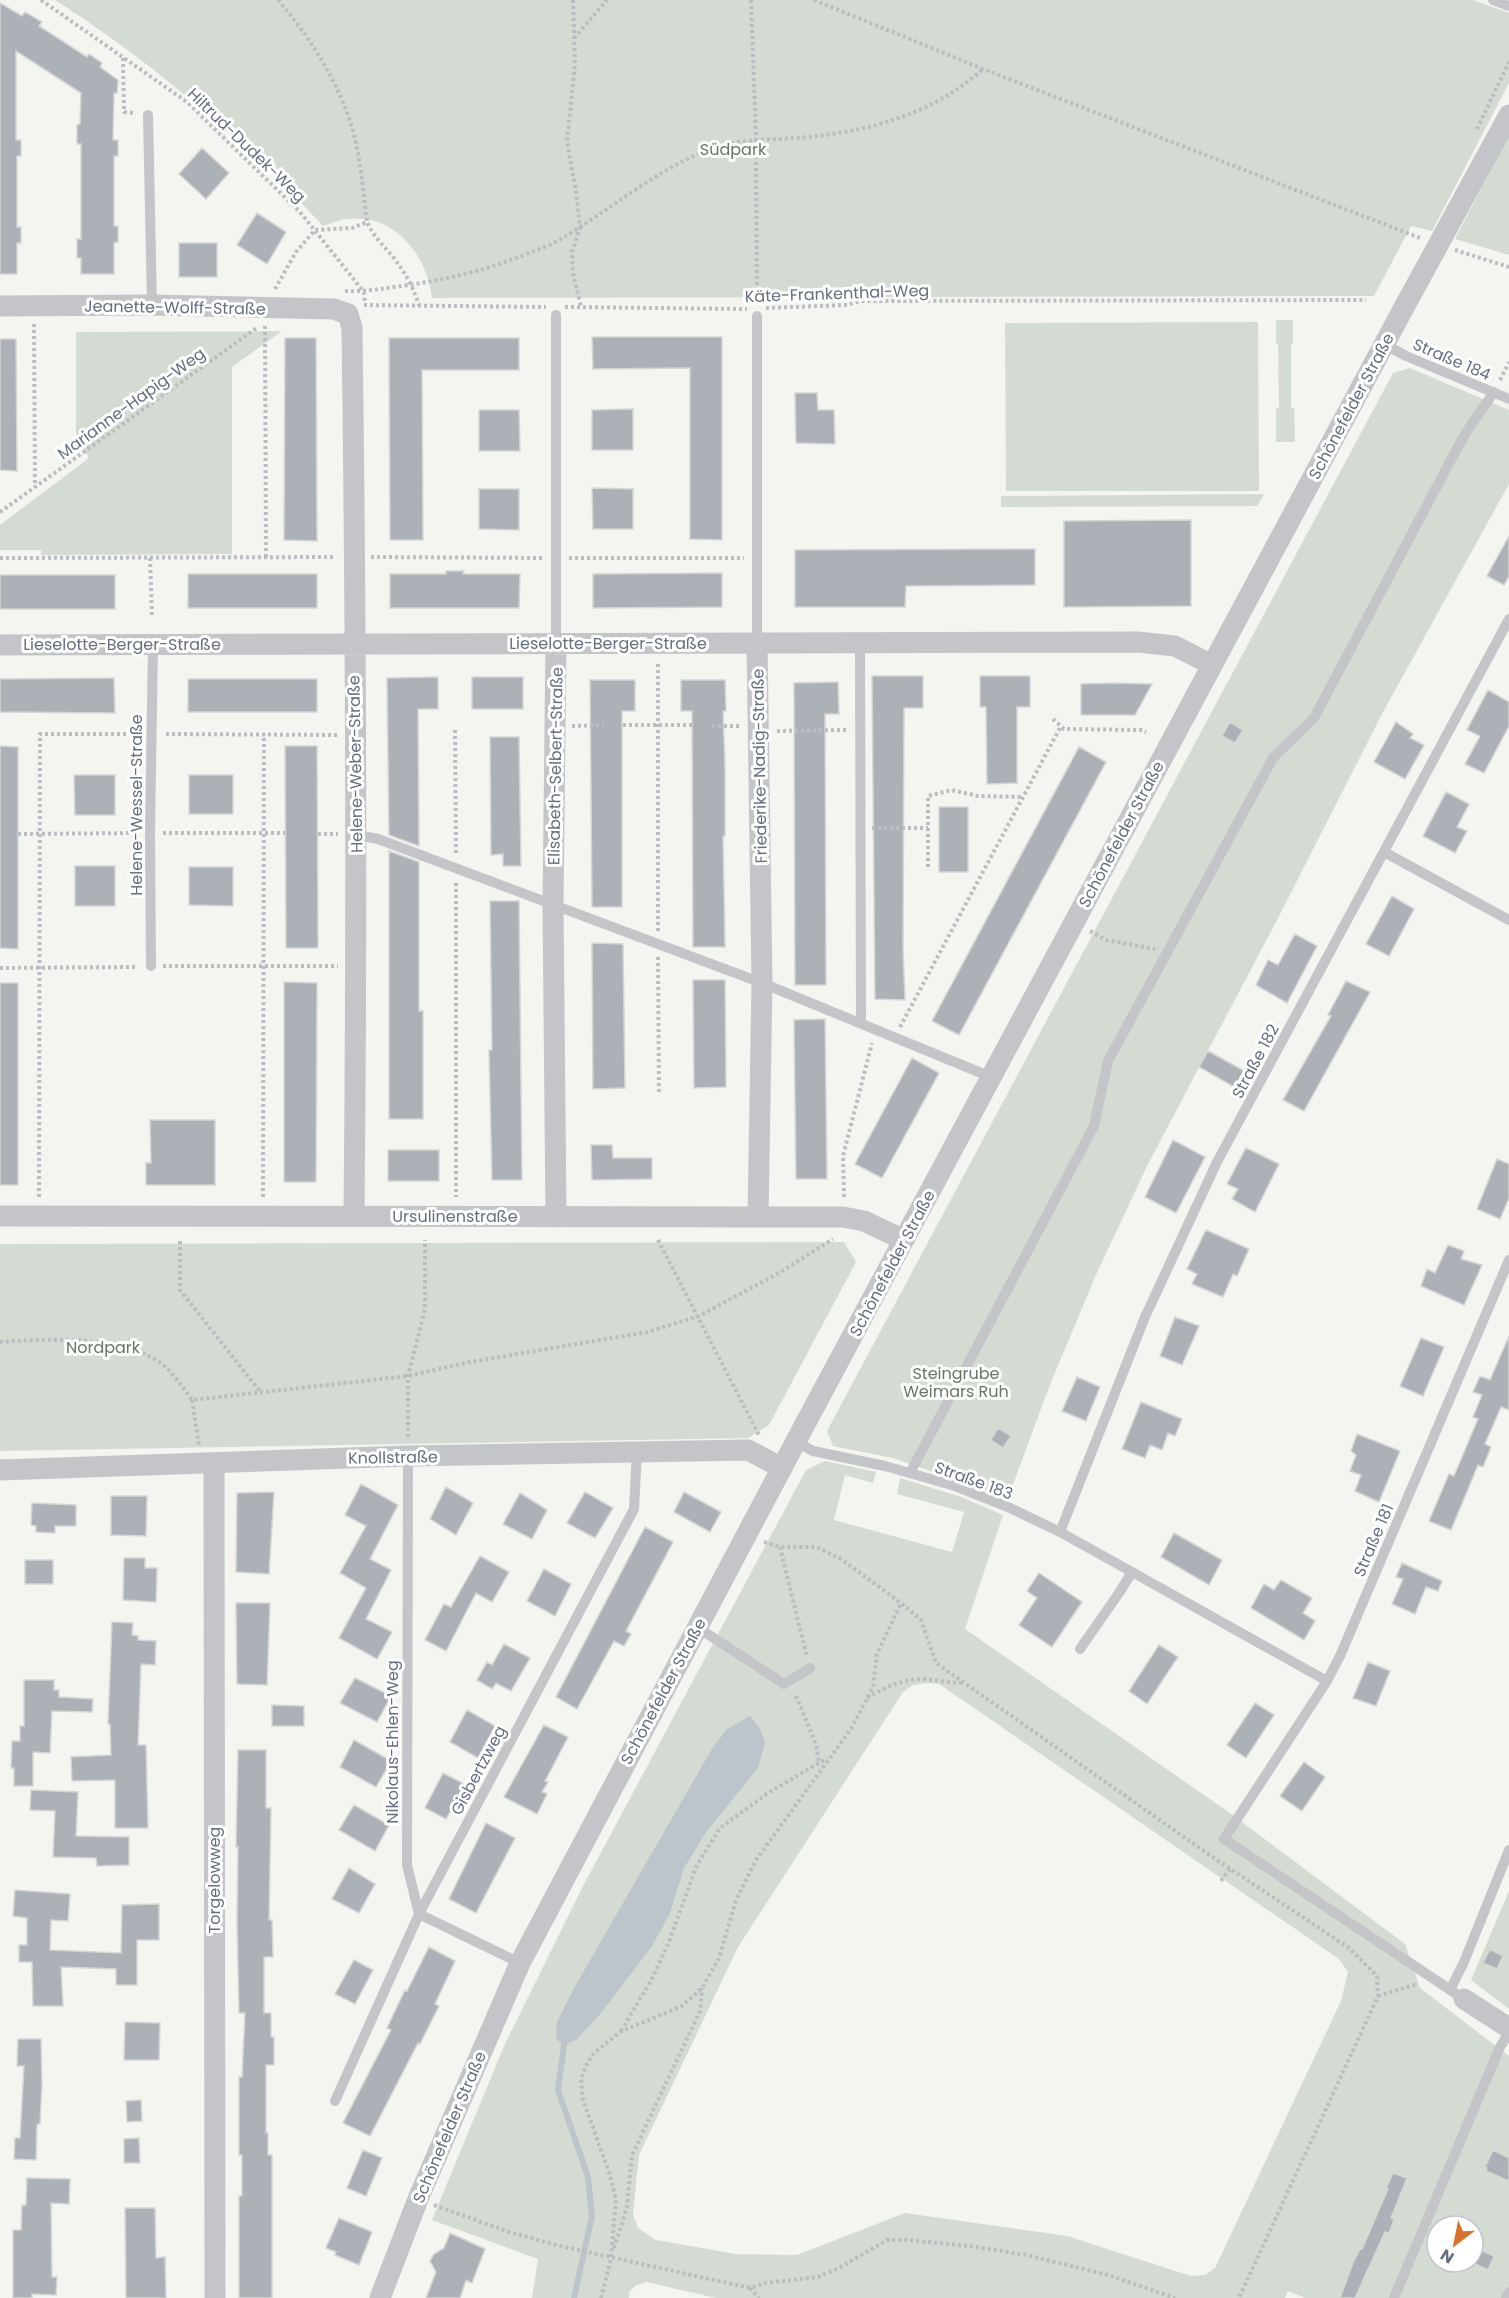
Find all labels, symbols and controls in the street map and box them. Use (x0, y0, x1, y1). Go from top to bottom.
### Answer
street label: Hiltrud-Dudek-Weg (182, 83, 311, 208)
park label: Südpark (700, 138, 767, 161)
street label: Käte-Frankenthal-Weg (744, 279, 930, 308)
street label: Jeanette-Wolff-Straße (84, 294, 266, 321)
street label: Schönefelder Straße (1303, 329, 1400, 483)
street label: Straße 184 (1409, 333, 1494, 386)
street label: Marianne-Hapig-Weg (53, 342, 210, 465)
street label: Lieselotte-Berger-Straße (509, 632, 707, 655)
street label: Lieselotte-Berger-Straße (23, 633, 221, 656)
street label: Elisabeth-Selbert-Straße (542, 667, 569, 865)
street label: Friederike-Nadig-Straße (746, 668, 773, 864)
street label: Helene-Weber-Straße (342, 675, 369, 853)
street label: Helene-Wessel-Straße (125, 714, 148, 896)
street label: Schönefelder Straße (1073, 757, 1170, 911)
street label: Straße 182 (1226, 1020, 1285, 1103)
street label: Schönefelder Straße (844, 1186, 941, 1340)
street label: Ursulinenstraße (392, 1205, 518, 1228)
park label: Nordpark (66, 1336, 141, 1359)
park label: Steingrube Weimars Ruh (903, 1362, 1009, 1403)
street label: Knollstraße (348, 1445, 438, 1470)
street label: Straße 183 (931, 1456, 1016, 1505)
street label: Straße 181 (1348, 1500, 1399, 1580)
street label: Schönefelder Straße (615, 1614, 712, 1768)
street label: Nikolaus-Ehlen-Weg (381, 1660, 404, 1824)
street label: Gisbertzweg (445, 1721, 512, 1819)
street label: Torgelowweg (203, 1827, 226, 1933)
street label: Schönefelder Straße (407, 2048, 492, 2207)
north arrow (1425, 2214, 1485, 2274)
text: N (1436, 2243, 1459, 2269)

